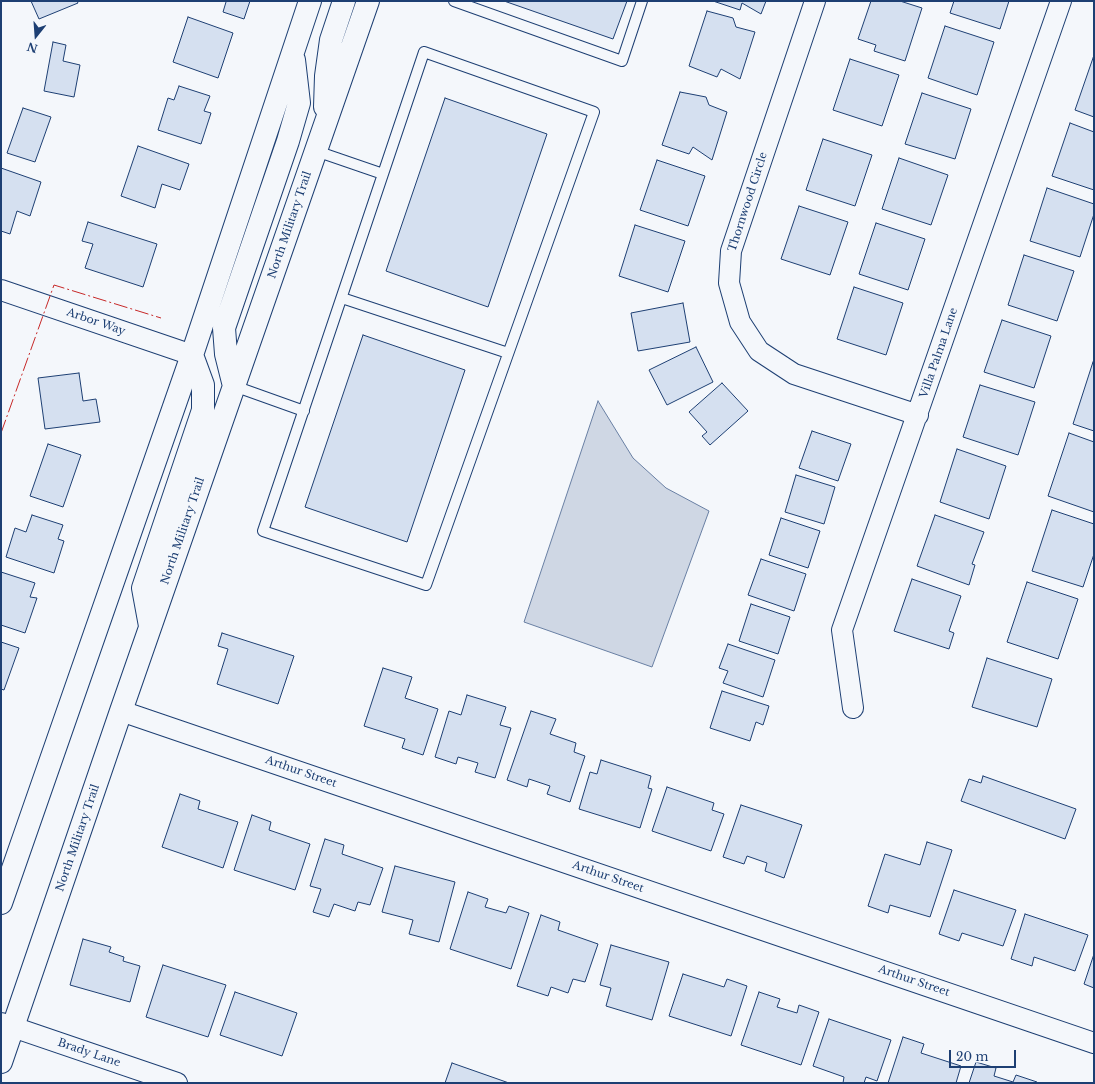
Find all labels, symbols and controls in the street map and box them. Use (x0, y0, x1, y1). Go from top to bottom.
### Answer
north arrow (16, 16, 56, 56)
text: N (25, 39, 39, 56)
street label: Thornwood Circle (726, 151, 770, 253)
street label: North Military Trail (265, 170, 315, 280)
street label: Arbor Way (65, 306, 127, 338)
street label: Villa Palma Lane (917, 306, 961, 400)
street label: North Military Trail (158, 476, 208, 586)
street label: Arthur Street (264, 754, 338, 790)
street label: North Military Trail (53, 783, 103, 893)
street label: Arthur Street (571, 859, 645, 895)
street label: Arthur Street (877, 963, 951, 999)
street label: Brady Lane (56, 1036, 122, 1070)
scale bar (951, 1042, 1018, 1068)
text: 20 m (956, 1049, 988, 1064)

